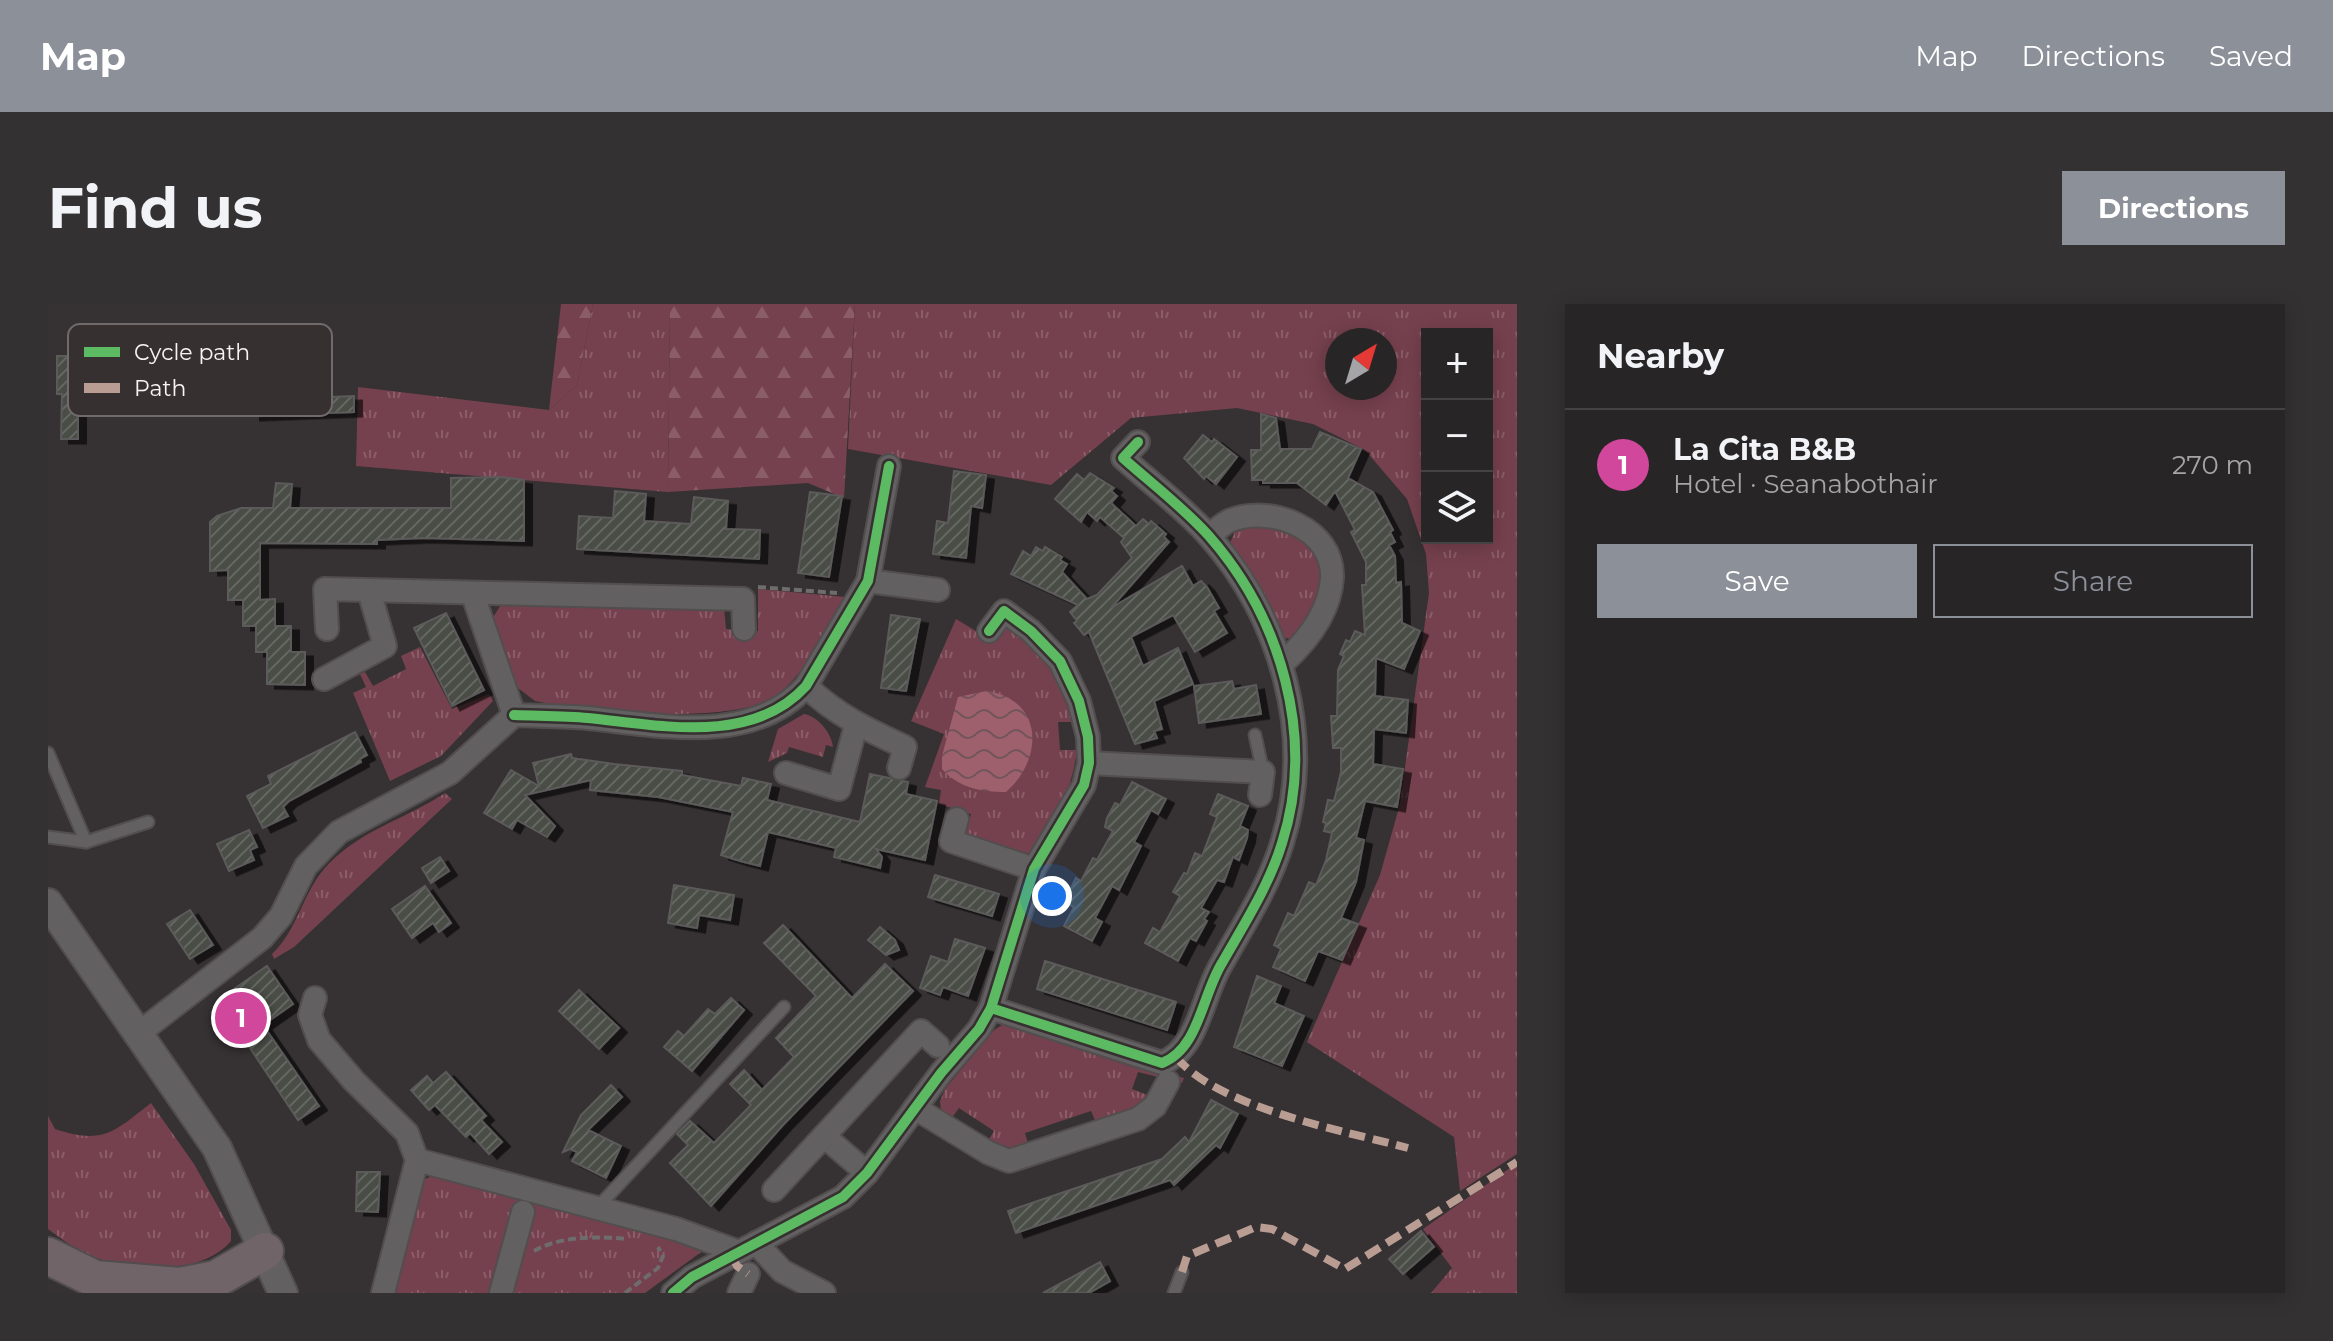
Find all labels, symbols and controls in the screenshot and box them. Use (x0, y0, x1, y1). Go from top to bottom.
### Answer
text: Map (40, 33, 126, 80)
text: Map (1915, 39, 1977, 73)
text: Directions (2021, 39, 2165, 73)
text: Saved (2209, 39, 2293, 73)
button: Directions (2062, 171, 2285, 245)
text: Find us (48, 174, 262, 242)
legend (68, 324, 332, 416)
north arrow (1325, 328, 1397, 400)
map controls (1421, 328, 1493, 544)
button: + (1421, 328, 1493, 400)
text: Nearby (1597, 335, 1724, 377)
text: Cycle path (134, 339, 250, 366)
text: Path (134, 375, 186, 402)
button: − (1421, 400, 1493, 472)
text: La Cita B&B (1673, 431, 1856, 468)
text: 1 (1618, 449, 1628, 481)
text: 270 m (2172, 449, 2253, 481)
text: Hotel · Seanabothair (1673, 468, 1938, 500)
button: layers (1421, 472, 1493, 544)
button: Save (1597, 544, 1917, 618)
button: Share (1933, 544, 2253, 618)
your location (1032, 876, 1072, 916)
pin: 1 (215, 988, 267, 1048)

